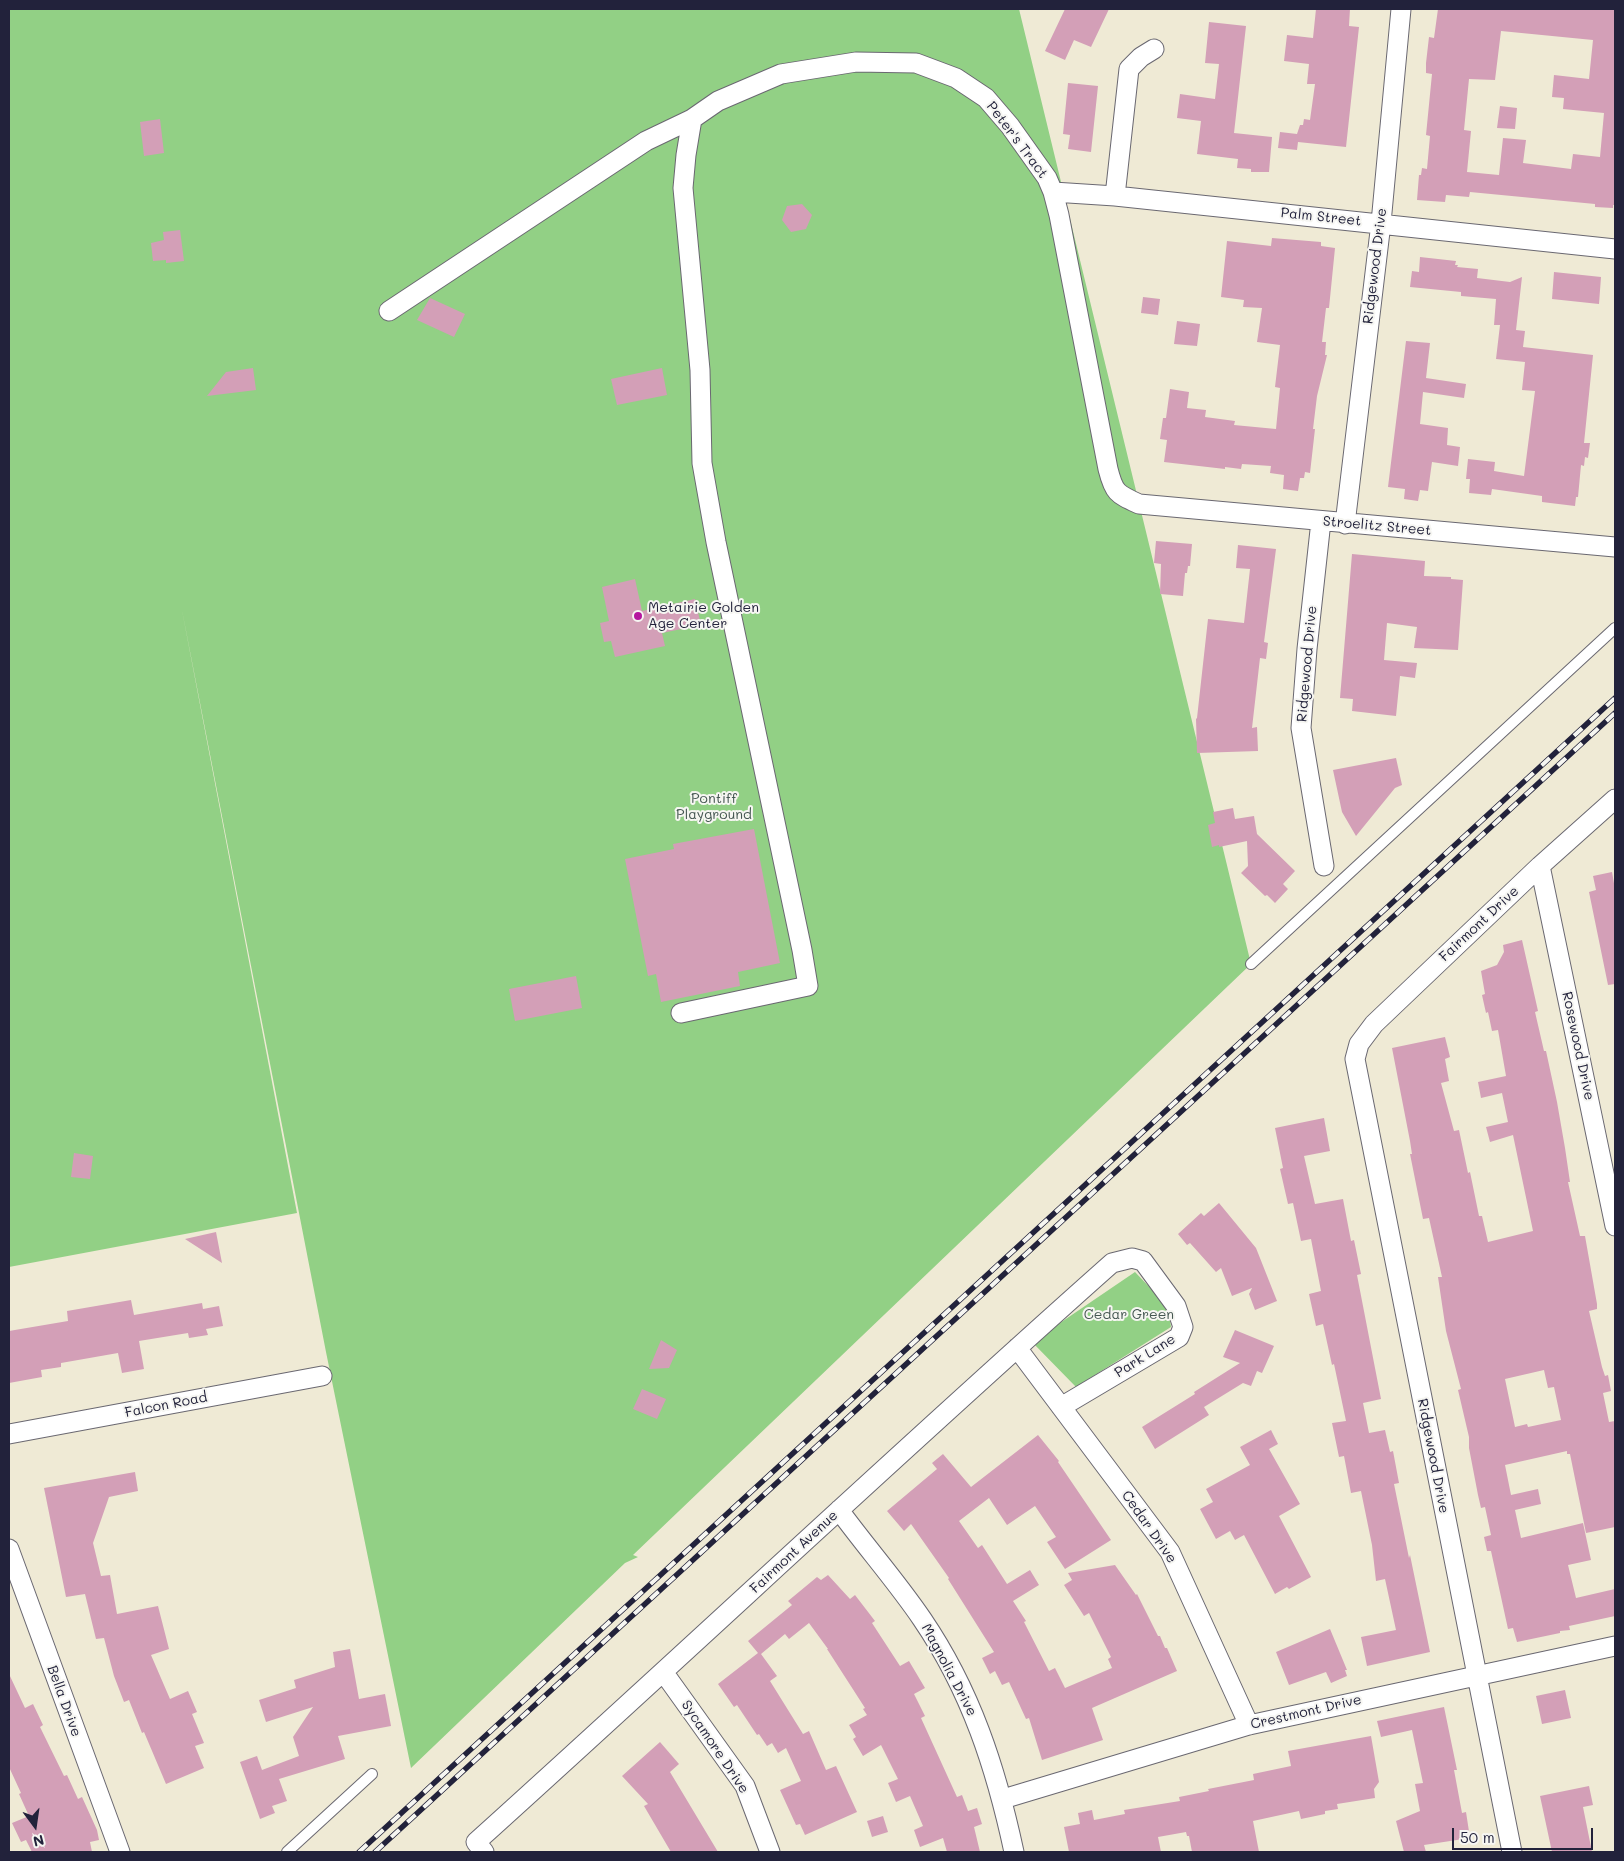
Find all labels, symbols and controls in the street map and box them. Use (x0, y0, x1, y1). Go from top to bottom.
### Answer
street label: Peter's Tract (983, 98, 1051, 182)
street label: Palm Street (1280, 204, 1362, 230)
street label: Ridgewood Drive (1360, 207, 1390, 325)
street label: Stroelitz Street (1322, 513, 1432, 539)
place label: Metairie Golden Age Center (648, 600, 759, 632)
street label: Ridgewood Drive (1294, 605, 1320, 723)
marker: Metairie Golden Age Center (632, 610, 644, 622)
park label: Pontiff Playground (676, 791, 752, 824)
street label: Fairmont Drive (1436, 883, 1522, 965)
street label: Rosewood Drive (1558, 990, 1598, 1102)
park label: Cedar Green (1084, 1307, 1174, 1323)
street label: Park Lane (1111, 1331, 1179, 1381)
street label: Falcon Road (123, 1389, 209, 1421)
street label: Ridgewood Drive (1414, 1397, 1452, 1515)
street label: Cedar Drive (1118, 1487, 1180, 1567)
street label: Fairmont Avenue (747, 1507, 841, 1597)
street label: Magnolia Drive (918, 1621, 980, 1719)
street label: Bella Drive (43, 1663, 85, 1739)
street label: Crestmont Drive (1249, 1691, 1363, 1733)
street label: Sycamore Drive (678, 1697, 752, 1797)
north arrow (10, 1801, 60, 1851)
scale bar (1454, 1818, 1595, 1850)
text: 50 m (1460, 1827, 1495, 1847)
text: N (31, 1831, 46, 1852)

